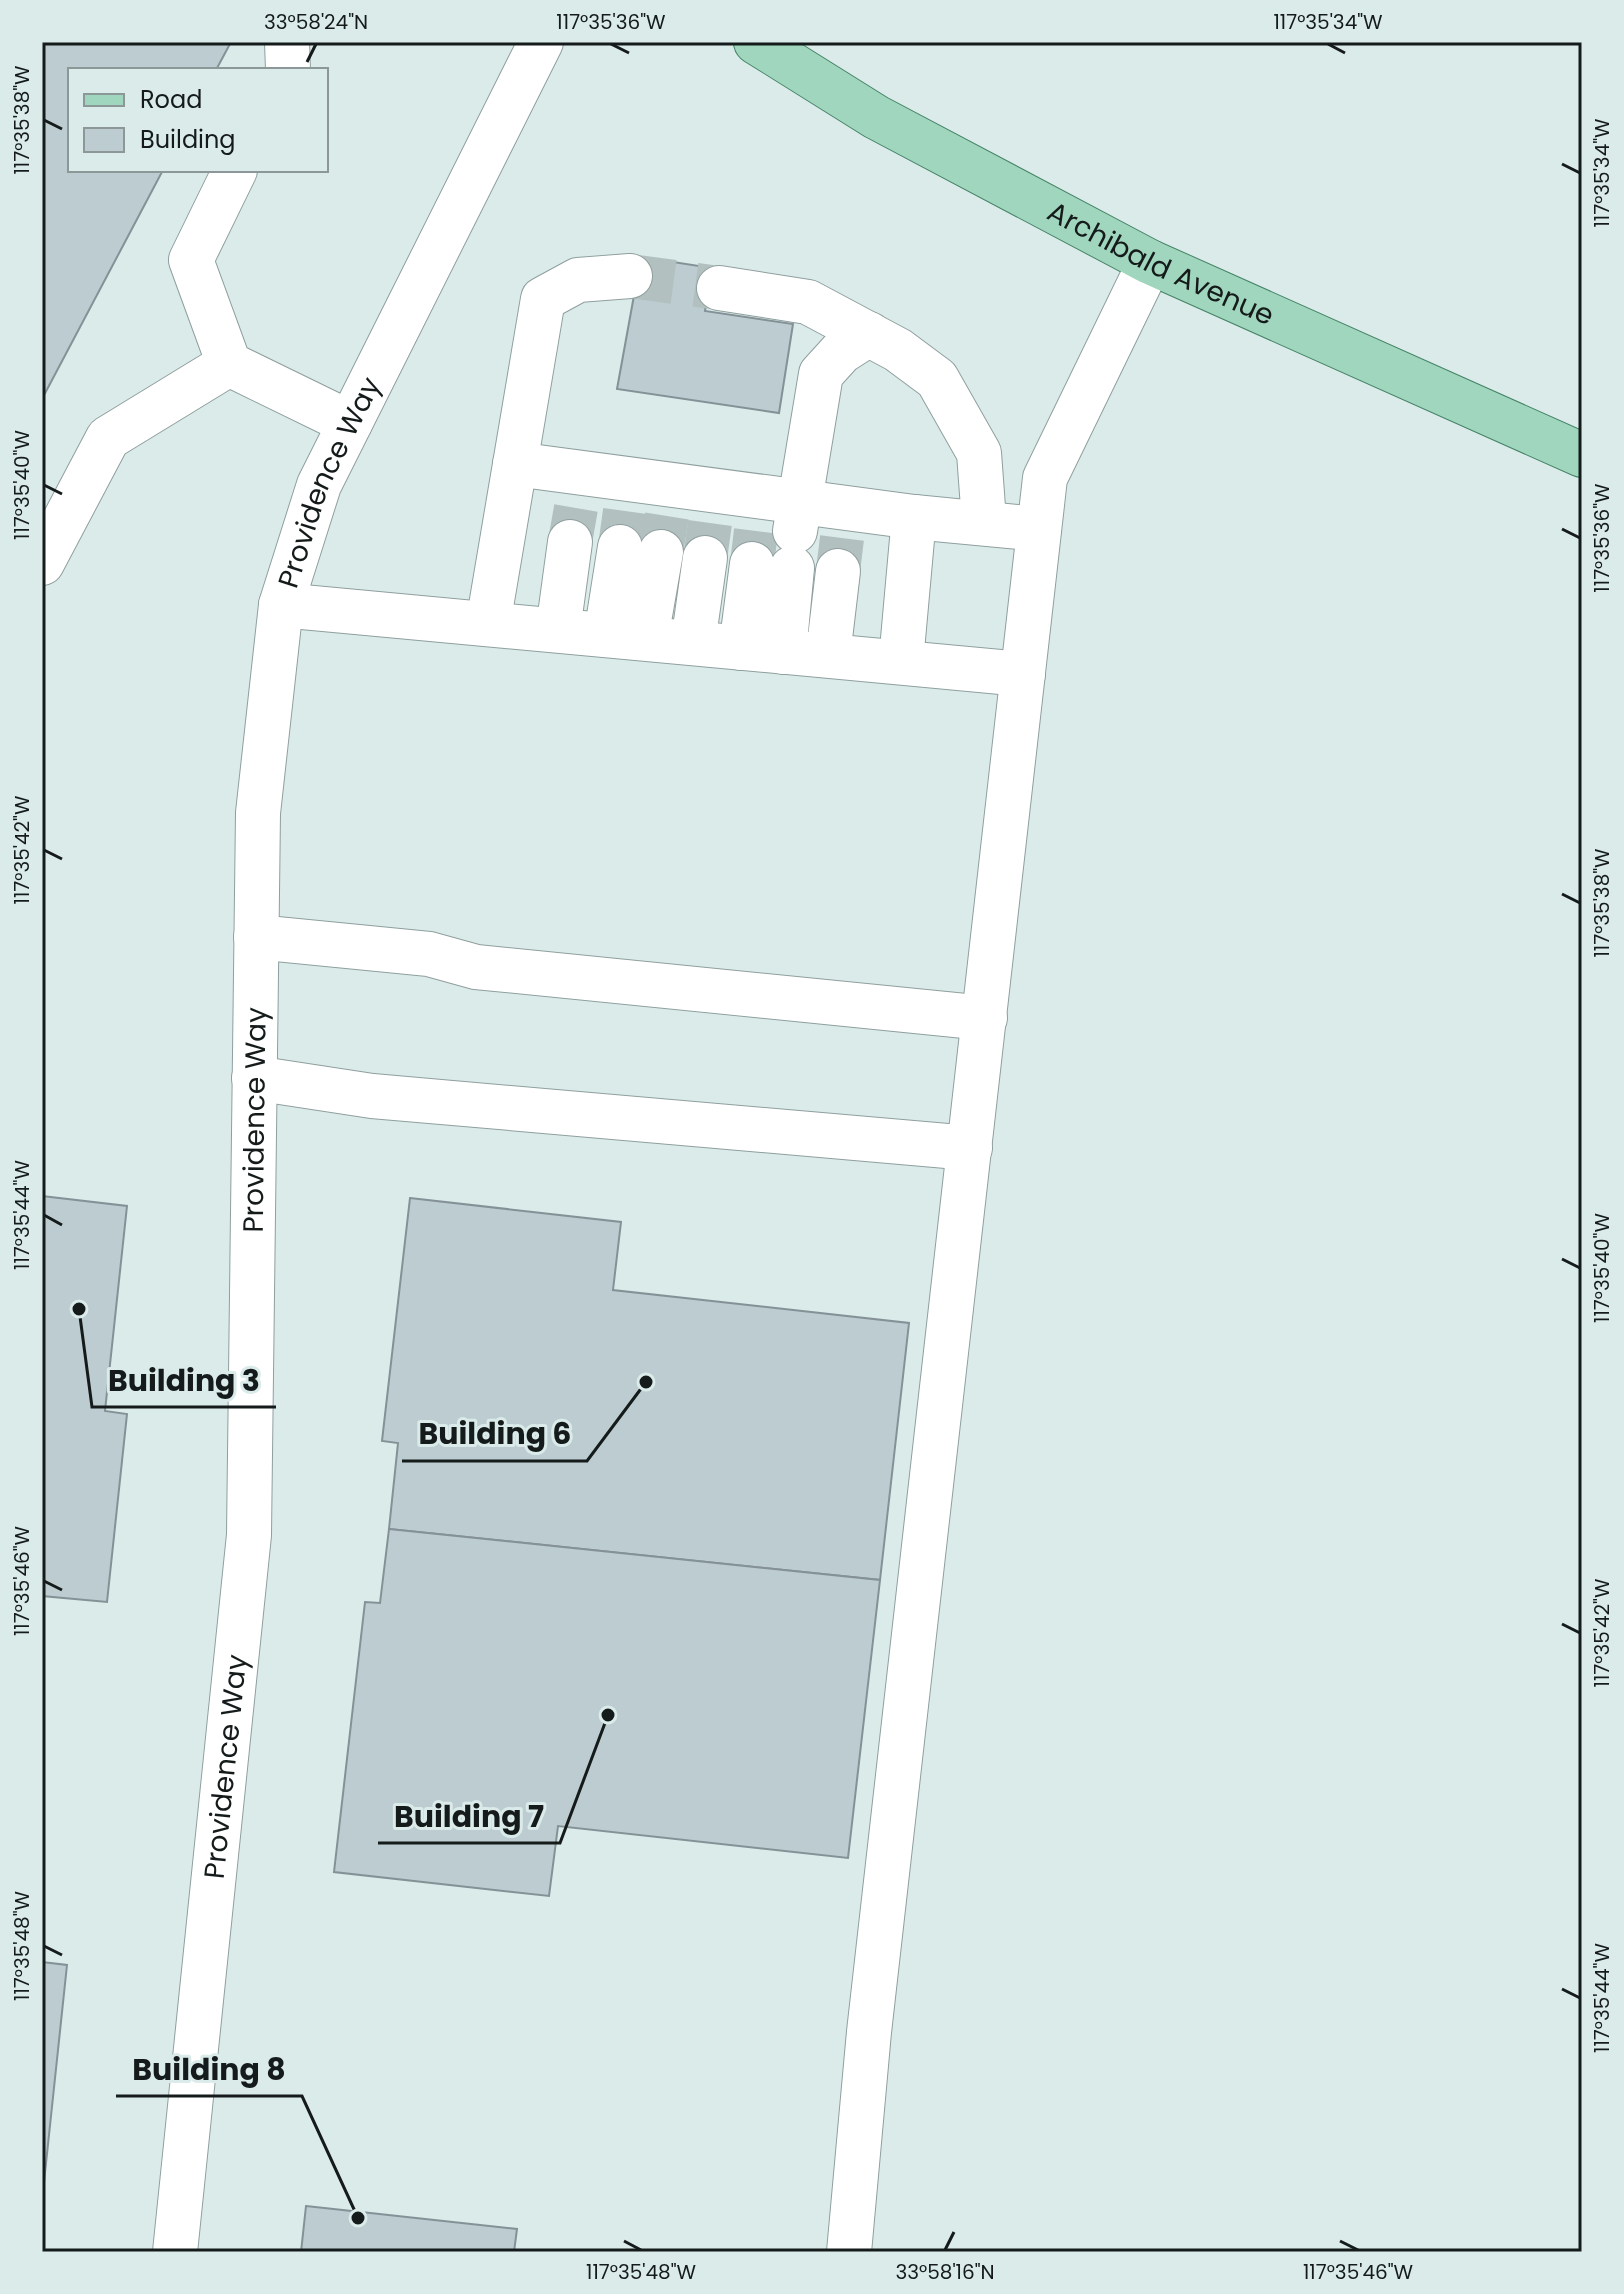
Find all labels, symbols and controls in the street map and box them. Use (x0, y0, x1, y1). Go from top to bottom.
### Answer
text: 33°58'24"N (264, 8, 368, 36)
text: 117°35'36"W (556, 8, 666, 36)
text: 117°35'34"W (1273, 8, 1383, 36)
text: 117°35'38"W (8, 65, 36, 175)
legend (68, 68, 328, 172)
text: Road (140, 83, 202, 116)
text: 117°35'34"W (1588, 118, 1616, 228)
text: Building (140, 123, 236, 156)
street label: Archibald Avenue (1041, 192, 1281, 335)
street label: Providence Way (268, 370, 390, 593)
text: 117°35'40"W (8, 430, 36, 540)
text: 117°35'36"W (1588, 483, 1616, 593)
text: 117°35'42"W (8, 795, 36, 904)
text: 117°35'38"W (1588, 848, 1616, 958)
street label: Providence Way (233, 1007, 275, 1233)
text: 117°35'44"W (8, 1160, 36, 1270)
text: 117°35'40"W (1588, 1213, 1616, 1323)
callout: Building 3 (92, 1353, 276, 1407)
text: Building 3 (108, 1359, 260, 1402)
callout: Building 6 (402, 1407, 587, 1461)
text: Building 6 (419, 1412, 571, 1455)
text: 117°35'46"W (8, 1525, 36, 1636)
text: 117°35'42"W (1588, 1578, 1616, 1687)
street label: Providence Way (194, 1652, 256, 1881)
callout: Building 7 (378, 1789, 560, 1843)
text: Building 7 (394, 1795, 544, 1838)
text: 117°35'48"W (8, 1891, 36, 2001)
text: 117°35'44"W (1588, 1943, 1616, 2053)
callout: Building 8 (116, 2042, 302, 2096)
text: Building 8 (132, 2048, 286, 2091)
text: 117°35'48"W (586, 2258, 696, 2286)
text: 33°58'16"N (895, 2258, 995, 2286)
text: 117°35'46"W (1303, 2258, 1414, 2286)

